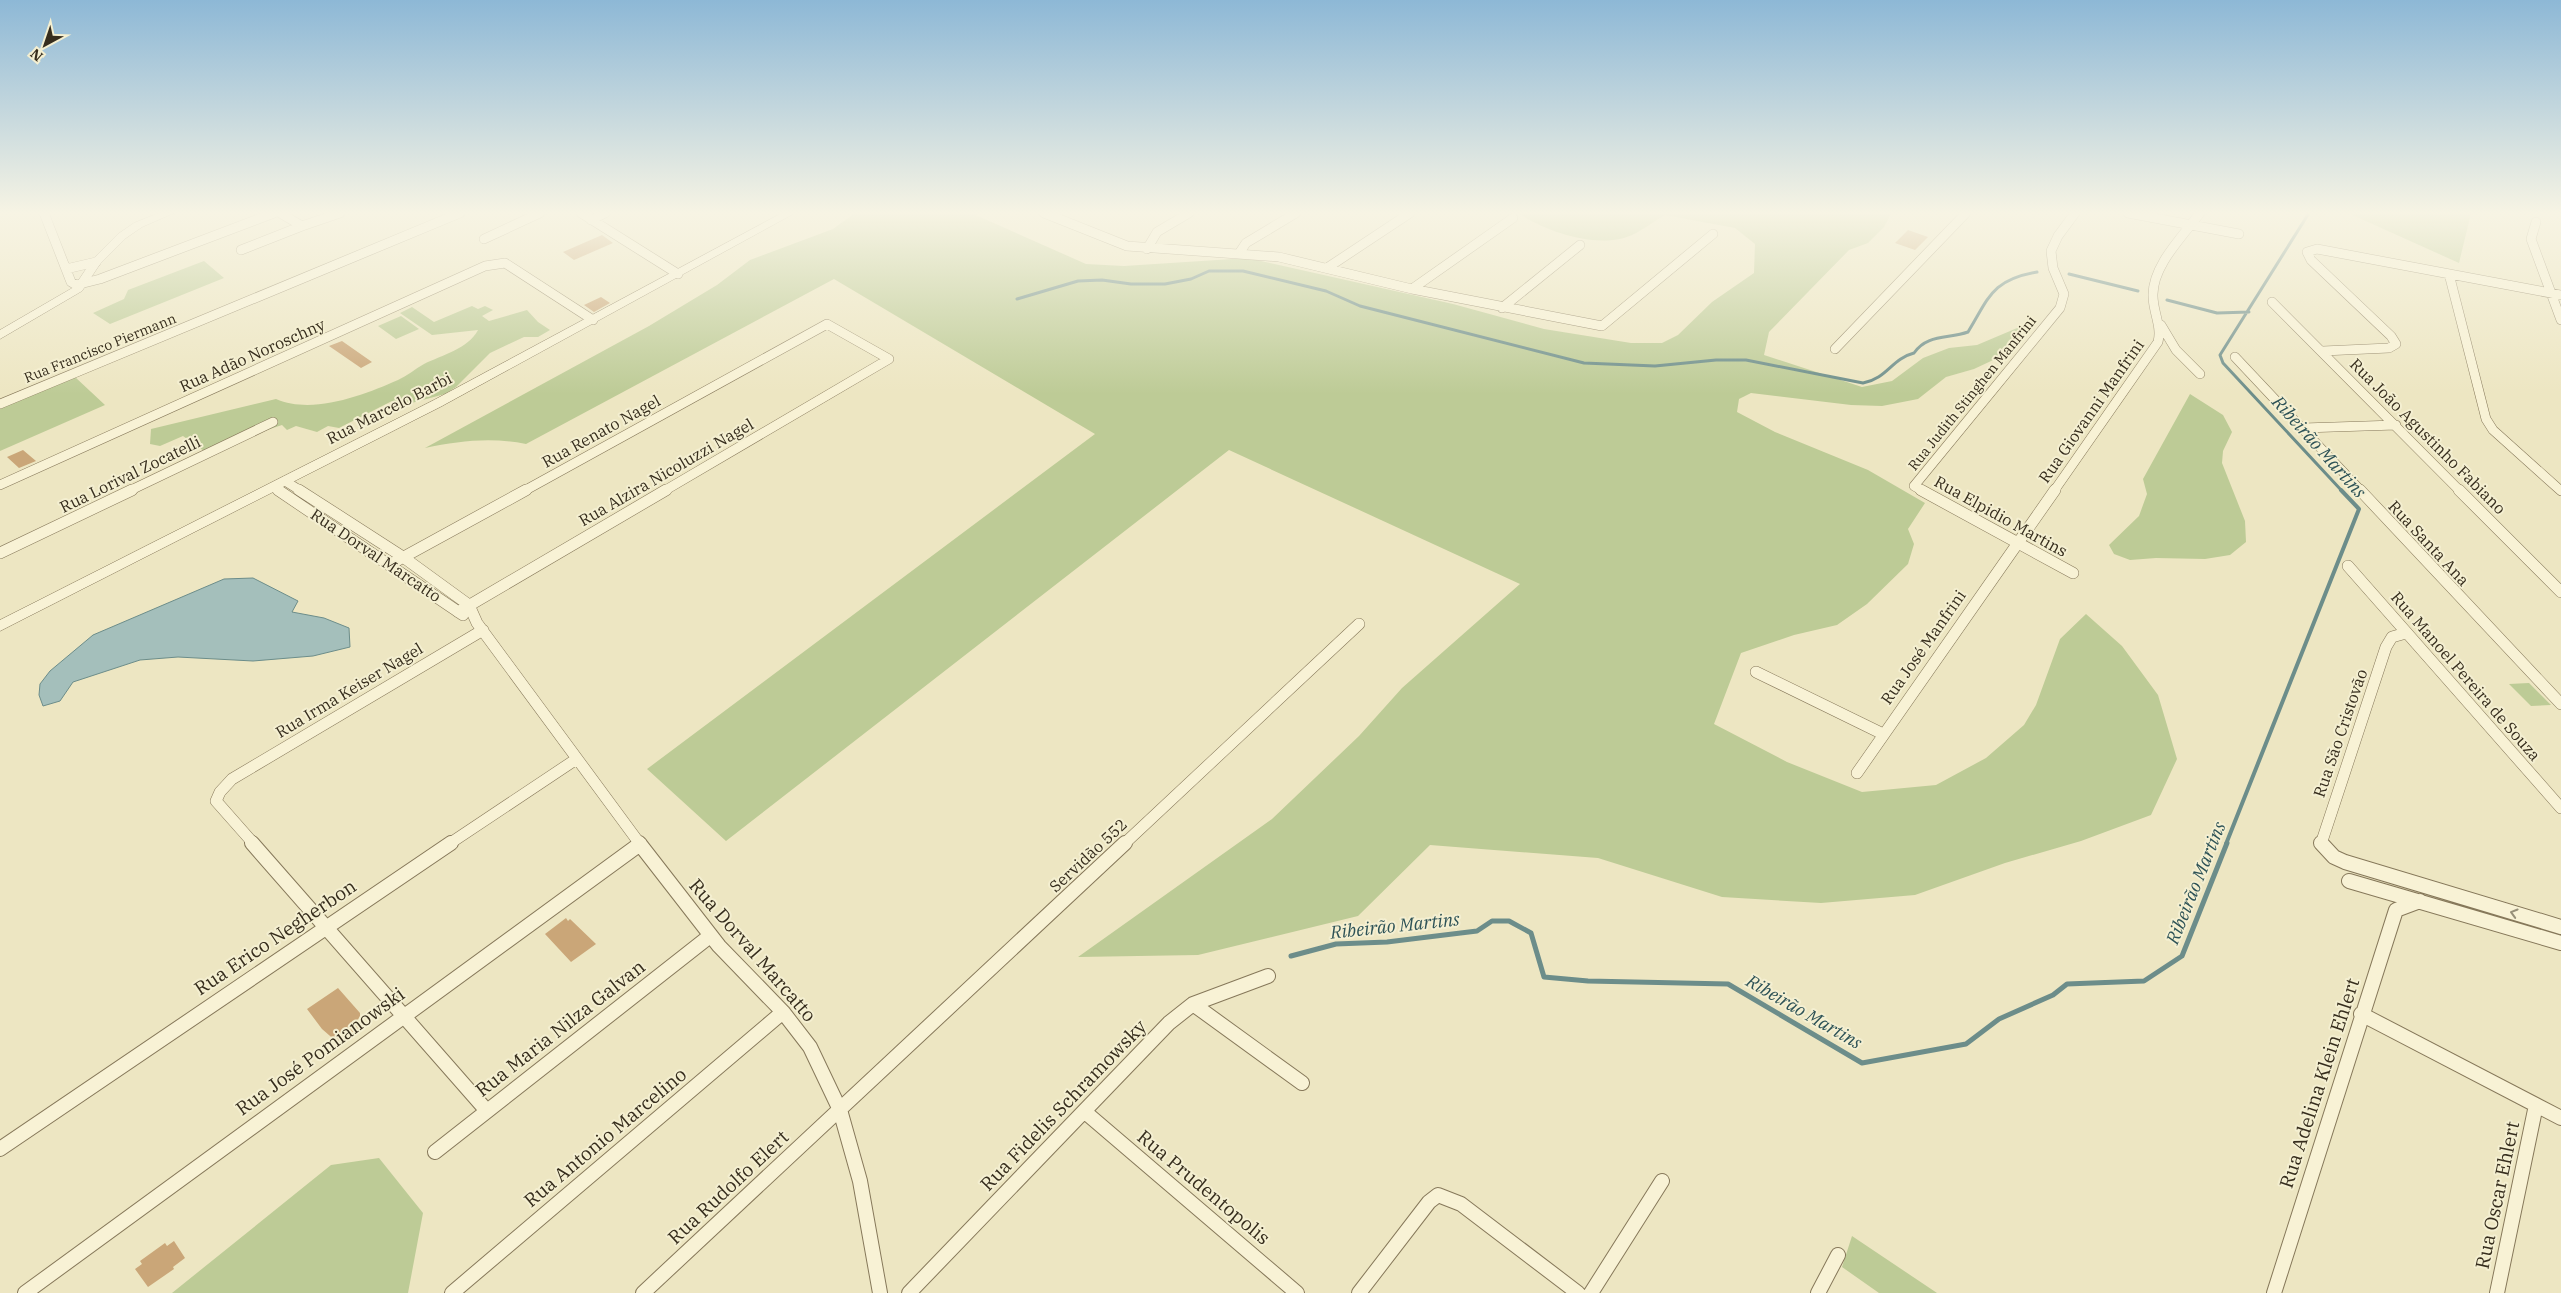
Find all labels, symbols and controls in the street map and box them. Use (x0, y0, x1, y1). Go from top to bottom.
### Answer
north arrow (20, 20, 70, 70)
text: N (27, 45, 47, 65)
street label: Rua Francisco Piermann (21, 309, 179, 387)
street label: Rua Judith Stinghen Manfrini (1904, 312, 2040, 474)
street label: Rua Adão Noroschny (176, 314, 328, 396)
street label: Rua Giovanni Manfrini (2034, 335, 2148, 487)
street label: Rua João Agustinho Fabiano (2346, 354, 2510, 518)
street label: Rua Marcelo Barbi (323, 368, 455, 448)
street label: Rua Renato Nagel (538, 390, 664, 472)
water label: Ribeirão Martins (2267, 390, 2372, 503)
street label: Rua Alzira Nicoluzzi Nagel (575, 414, 757, 530)
street label: Rua Lorival Zocatelli (56, 431, 204, 517)
street label: Rua Elpidio Martins (1931, 471, 2071, 561)
street label: Rua Santa Ana (2384, 496, 2474, 590)
street label: Rua Dorval Marcatto (307, 504, 445, 606)
street label: Rua José Manfrini (1876, 586, 1970, 708)
street label: Rua Manoel Pereira de Souza (2387, 587, 2545, 765)
street label: Rua Irma Keiser Nagel (272, 638, 426, 742)
street label: Rua São Cristovão (2309, 666, 2371, 800)
street label: Servidão 552 (1045, 814, 1131, 896)
water label: Ribeirão Martins (2160, 818, 2231, 948)
street label: Rua Dorval Marcatto (684, 873, 822, 1027)
street label: Rua Erico Negherbon (189, 874, 361, 1000)
water label: Ribeirão Martins (1328, 907, 1461, 944)
one-way arrow (2511, 909, 2519, 919)
street label: Rua Maria Nilza Galvan (470, 954, 650, 1102)
water label: Ribeirão Martins (1741, 969, 1867, 1054)
street label: Rua Adelina Klein Ehlert (2274, 975, 2364, 1191)
street label: Rua José Pomianowski (231, 982, 409, 1120)
street label: Rua Fidelis Schramowsky (975, 1014, 1152, 1196)
street label: Rua Antonio Marcelino (519, 1062, 691, 1212)
street label: Rua Oscar Ehlert (2470, 1119, 2524, 1271)
street label: Rua Prudentopolis (1133, 1124, 1275, 1250)
street label: Rua Rudolfo Elert (663, 1125, 794, 1249)

